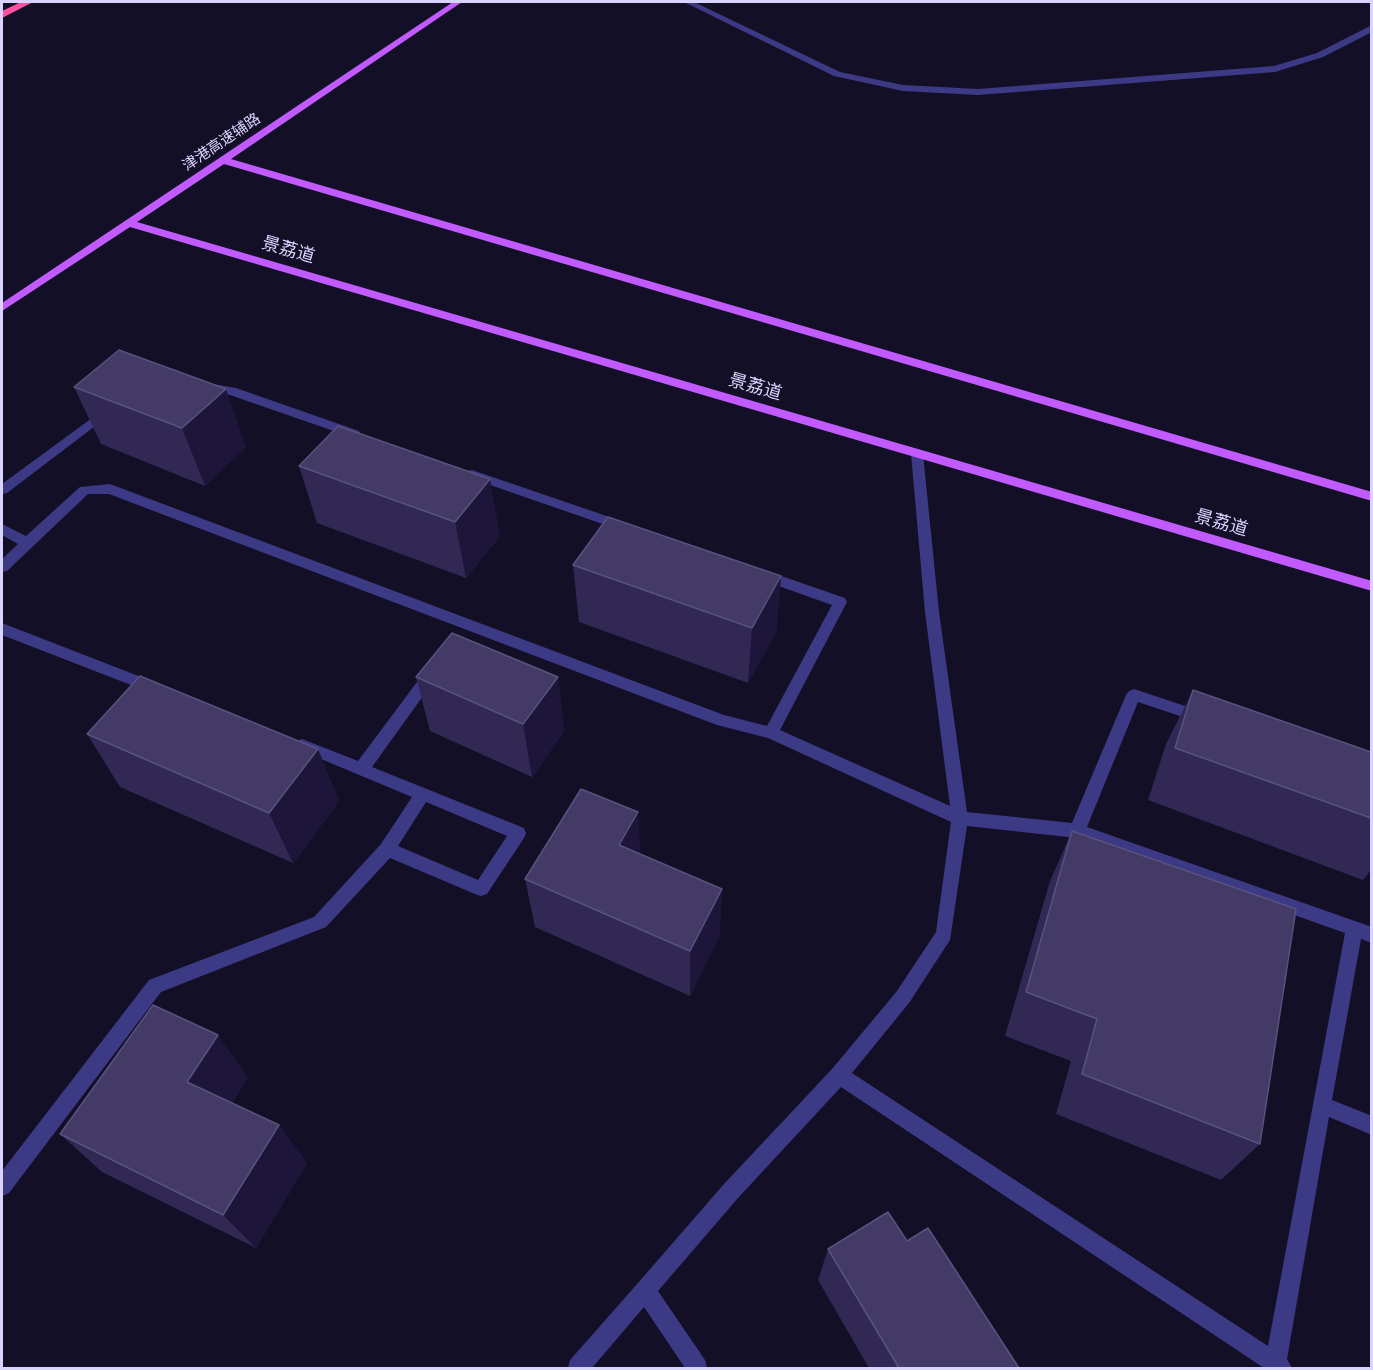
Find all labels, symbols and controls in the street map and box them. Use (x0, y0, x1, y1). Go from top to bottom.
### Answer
street label: 津港高速辅路 (180, 110, 264, 176)
street label: 景荔道 (259, 233, 317, 269)
street label: 景荔道 (726, 370, 784, 406)
street label: 景荔道 (1192, 506, 1250, 542)

